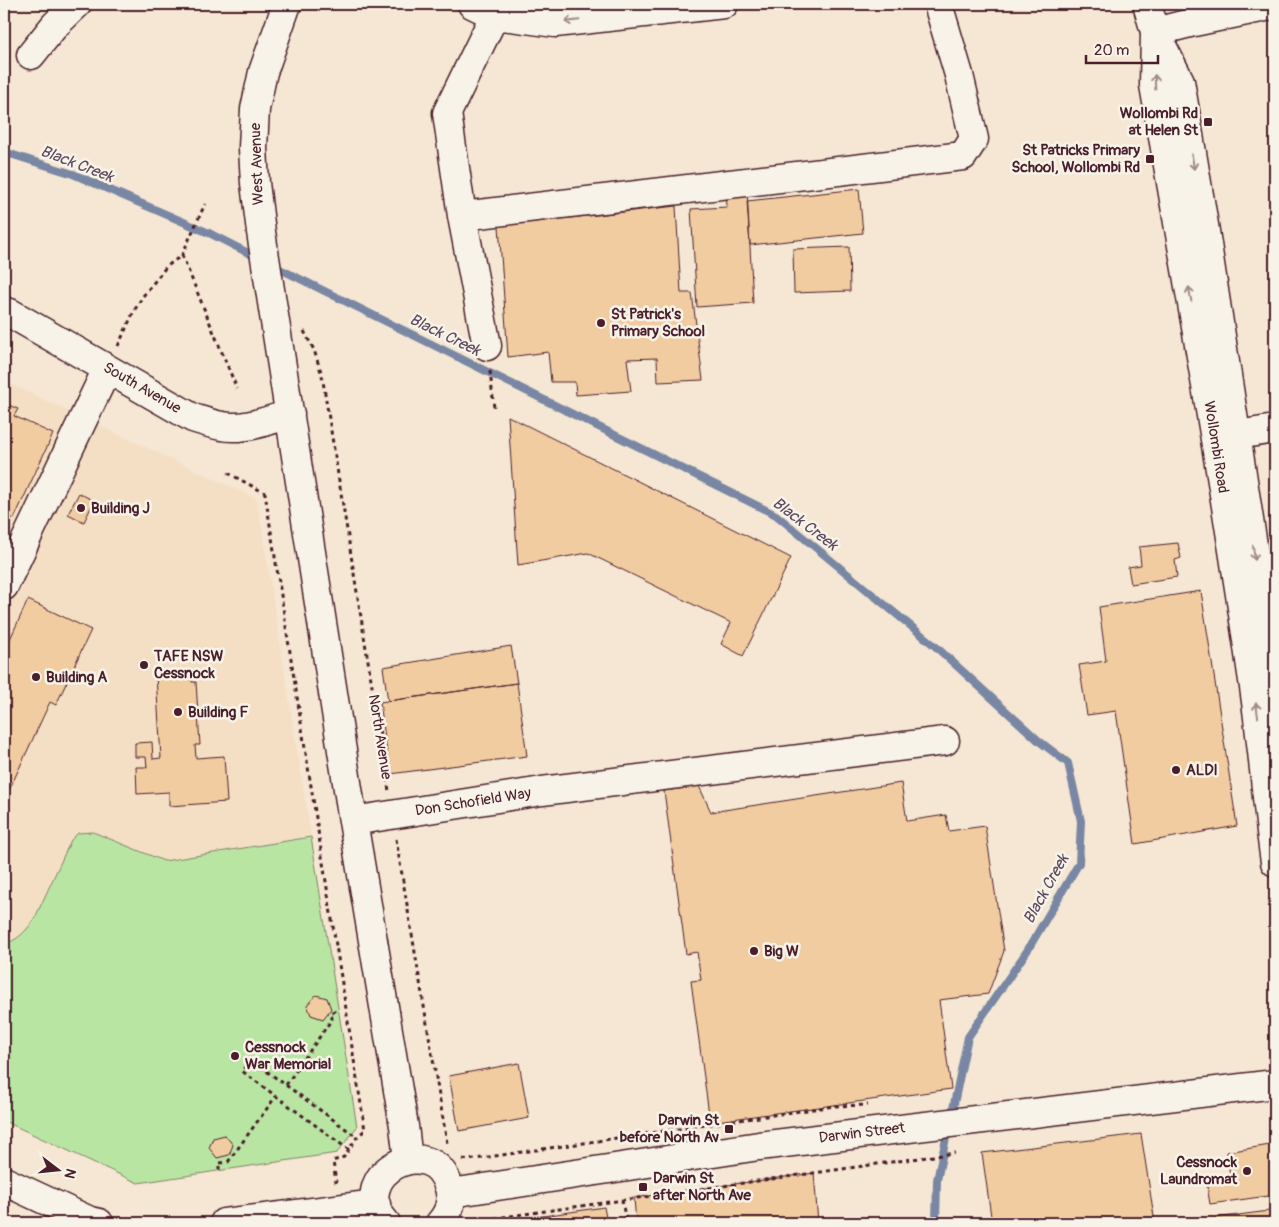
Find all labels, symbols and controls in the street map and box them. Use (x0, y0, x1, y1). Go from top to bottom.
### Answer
one-way arrow (564, 16, 580, 26)
scale bar (1086, 32, 1159, 64)
text: 20 m (1094, 41, 1129, 60)
one-way arrow (1150, 74, 1159, 90)
place label: Wollombi Rd at Helen St (1120, 104, 1199, 140)
marker: Wollombi Rd at Helen St (1202, 116, 1214, 128)
street label: West Avenue (246, 122, 268, 205)
water label: Black Creek (38, 141, 117, 187)
place label: St Patricks Primary School, Wollombi Rd (1012, 141, 1141, 177)
marker: St Patricks Primary School, Wollombi Rd (1144, 153, 1156, 165)
one-way arrow (1189, 154, 1199, 170)
one-way arrow (1185, 286, 1195, 302)
place label: St Patrick's Primary School (611, 305, 705, 341)
water label: Black Creek (406, 309, 485, 361)
marker: St Patrick's Primary School (595, 317, 607, 329)
street label: South Avenue (100, 358, 185, 418)
street label: Wollombi Road (1199, 399, 1233, 495)
water label: Black Creek (769, 493, 843, 556)
place label: Building J (91, 499, 150, 518)
marker: Building J (75, 502, 87, 514)
one-way arrow (1249, 544, 1259, 560)
place label: TAFE NSW Cessnock (153, 647, 224, 683)
marker: TAFE NSW Cessnock (138, 659, 150, 671)
place label: Building A (46, 668, 107, 687)
marker: Building A (30, 671, 42, 683)
street label: North Avenue (364, 693, 396, 782)
one-way arrow (1252, 702, 1262, 718)
place label: Building F (188, 703, 248, 722)
marker: Building F (172, 706, 184, 718)
place label: ALDI (1186, 761, 1218, 780)
marker: ALDI (1170, 764, 1182, 776)
street label: Don Schofield Way (414, 783, 533, 821)
water label: Black Creek (1019, 850, 1074, 927)
place label: Big W (764, 942, 799, 961)
marker: Big W (748, 945, 760, 957)
place label: Cessnock War Memorial (245, 1038, 331, 1074)
marker: Cessnock War Memorial (229, 1050, 241, 1062)
place label: Darwin St before North Av (620, 1111, 720, 1147)
street label: Darwin Street (818, 1118, 907, 1148)
marker: Darwin St before North Av (723, 1123, 735, 1135)
north arrow (32, 1144, 82, 1194)
place label: Cessnock Laundromat (1160, 1153, 1238, 1189)
marker: Cessnock Laundromat (1241, 1165, 1253, 1177)
text: N (61, 1167, 79, 1180)
place label: Darwin St after North Ave (653, 1169, 752, 1205)
marker: Darwin St after North Ave (637, 1181, 649, 1193)

